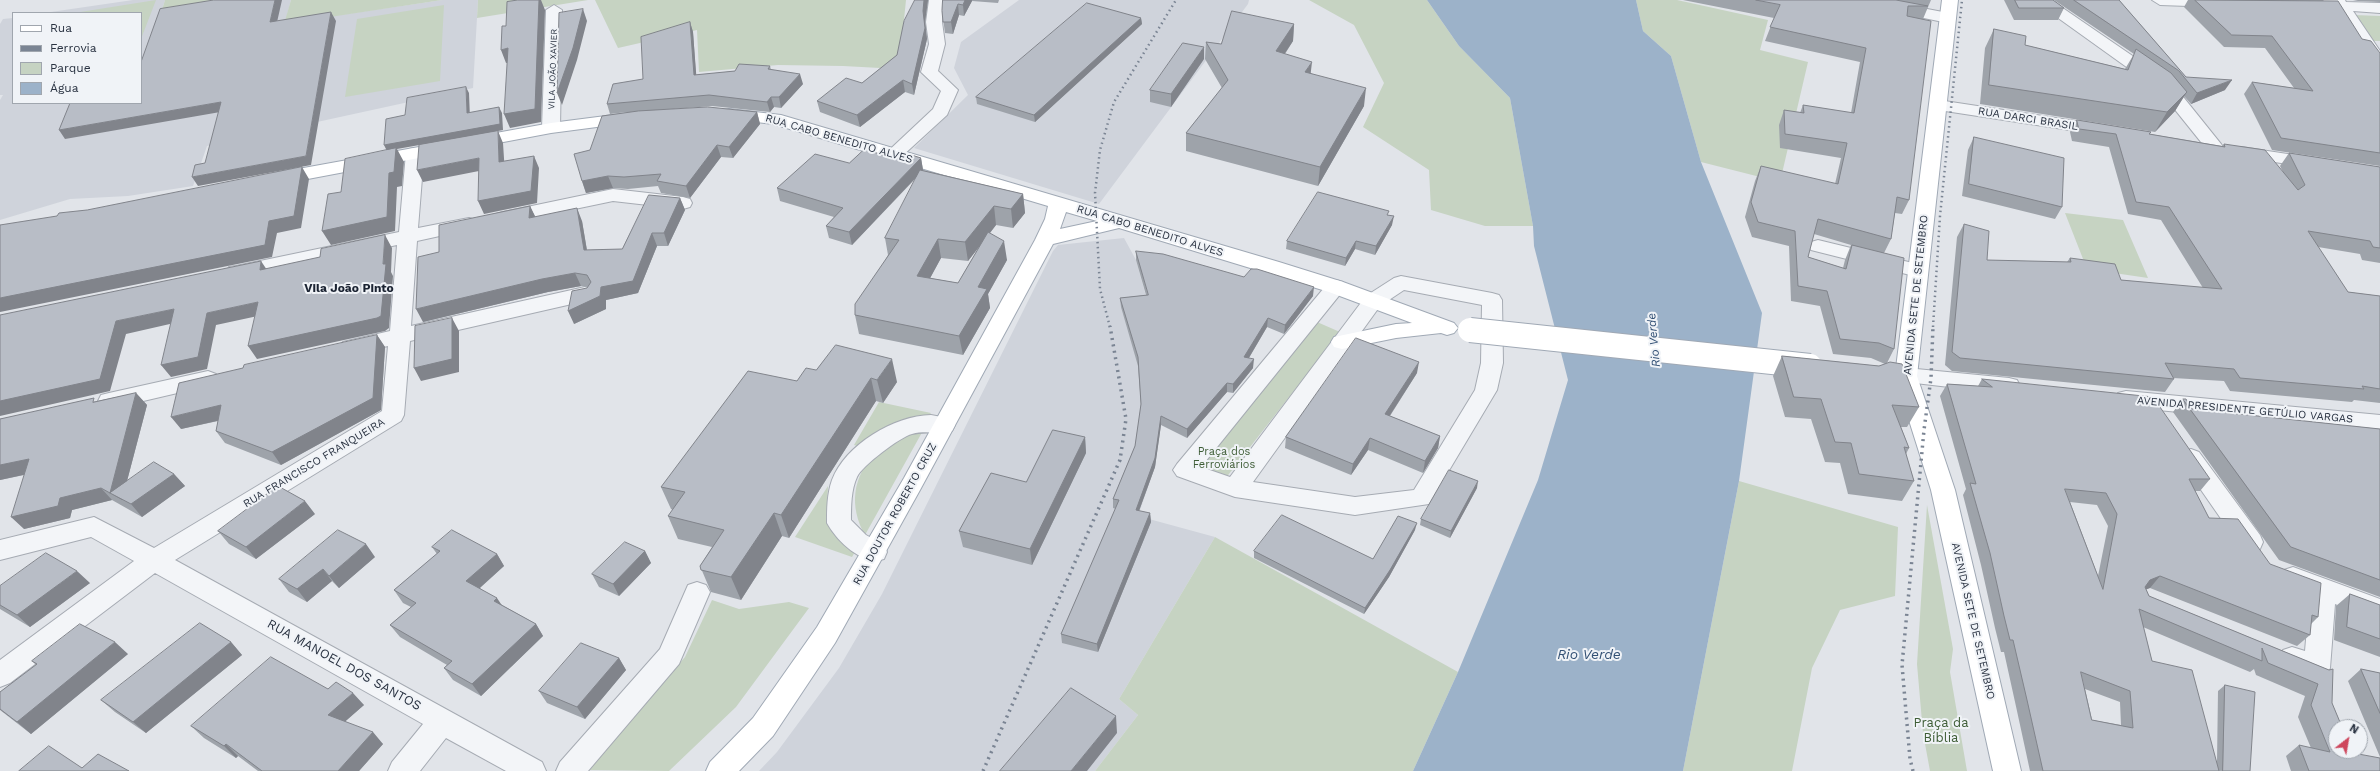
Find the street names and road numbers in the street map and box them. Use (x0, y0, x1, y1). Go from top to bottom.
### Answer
street label: VILA JOÃO XAVIER (546, 28, 560, 110)
street label: RUA DARCI BRASIL (1977, 105, 2079, 133)
street label: RUA CABO BENEDITO ALVES (764, 112, 914, 166)
street label: RUA CABO BENEDITO ALVES (1075, 202, 1225, 260)
street label: AVENIDA SETE DE SETEMBRO (1901, 214, 1931, 376)
street label: AVENIDA PRESIDENTE GETÚLIO VARGAS (2136, 394, 2354, 426)
street label: RUA FRANCISCO FRANQUEIRA (241, 415, 387, 511)
street label: RUA DOUTOR ROBERTO CRUZ (850, 441, 940, 587)
street label: AVENIDA SETE DE SETEMBRO (1948, 541, 1998, 701)
street label: RUA MANOEL DOS SANTOS (264, 616, 424, 714)

